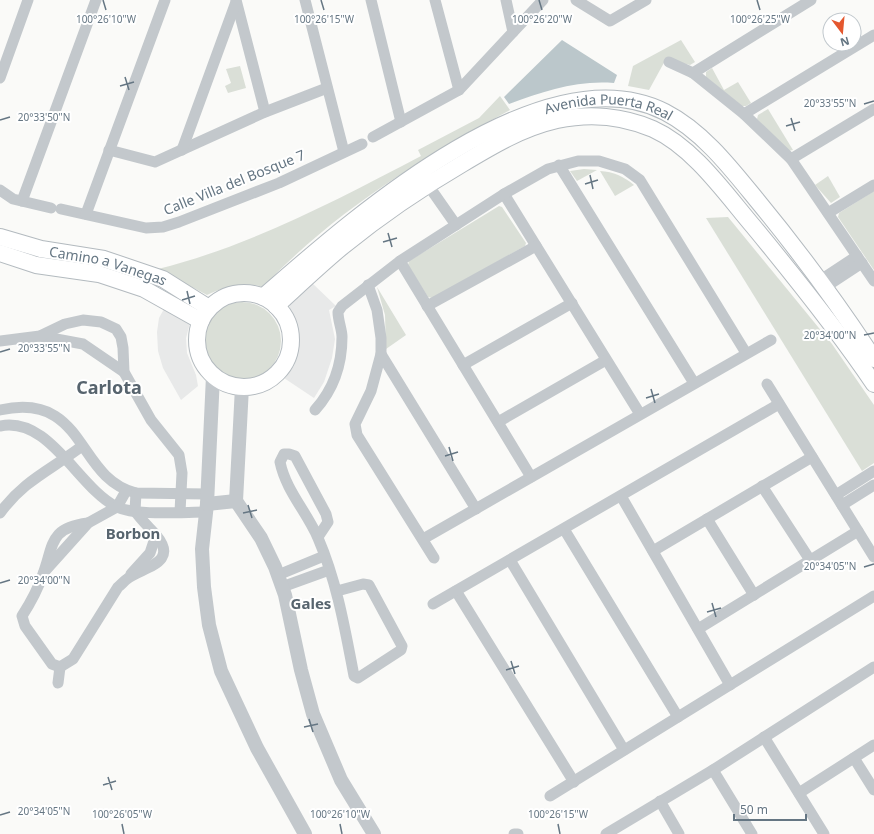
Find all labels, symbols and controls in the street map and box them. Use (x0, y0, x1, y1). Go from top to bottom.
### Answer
text: 100°26'10"W (76, 12, 137, 26)
text: 100°26'15"W (294, 12, 355, 26)
text: 100°26'20"W (512, 12, 573, 26)
text: 100°26'25"W (730, 12, 791, 26)
north arrow (822, 12, 862, 52)
text: N (839, 34, 851, 51)
street label: Avenida Puerta Real (542, 89, 677, 124)
text: 20°33'55"N (804, 96, 856, 110)
text: 20°33'50"N (18, 110, 70, 124)
street label: Calle Villa del Bosque 7 (160, 145, 308, 219)
street label: Camino a Vanegas (48, 241, 172, 289)
text: 20°34'00"N (804, 328, 856, 342)
text: 20°33'55"N (18, 341, 70, 355)
district label: Carlota (76, 375, 142, 399)
district label: Borbon (106, 523, 160, 543)
text: 20°34'05"N (804, 559, 856, 573)
text: 20°34'00"N (18, 573, 70, 587)
district label: Gales (291, 593, 331, 613)
scale bar (734, 796, 806, 822)
text: 50 m (740, 801, 768, 818)
text: 20°34'05"N (18, 804, 70, 818)
text: 100°26'05"W (92, 807, 153, 821)
text: 100°26'10"W (310, 807, 371, 821)
text: 100°26'15"W (528, 807, 589, 821)

